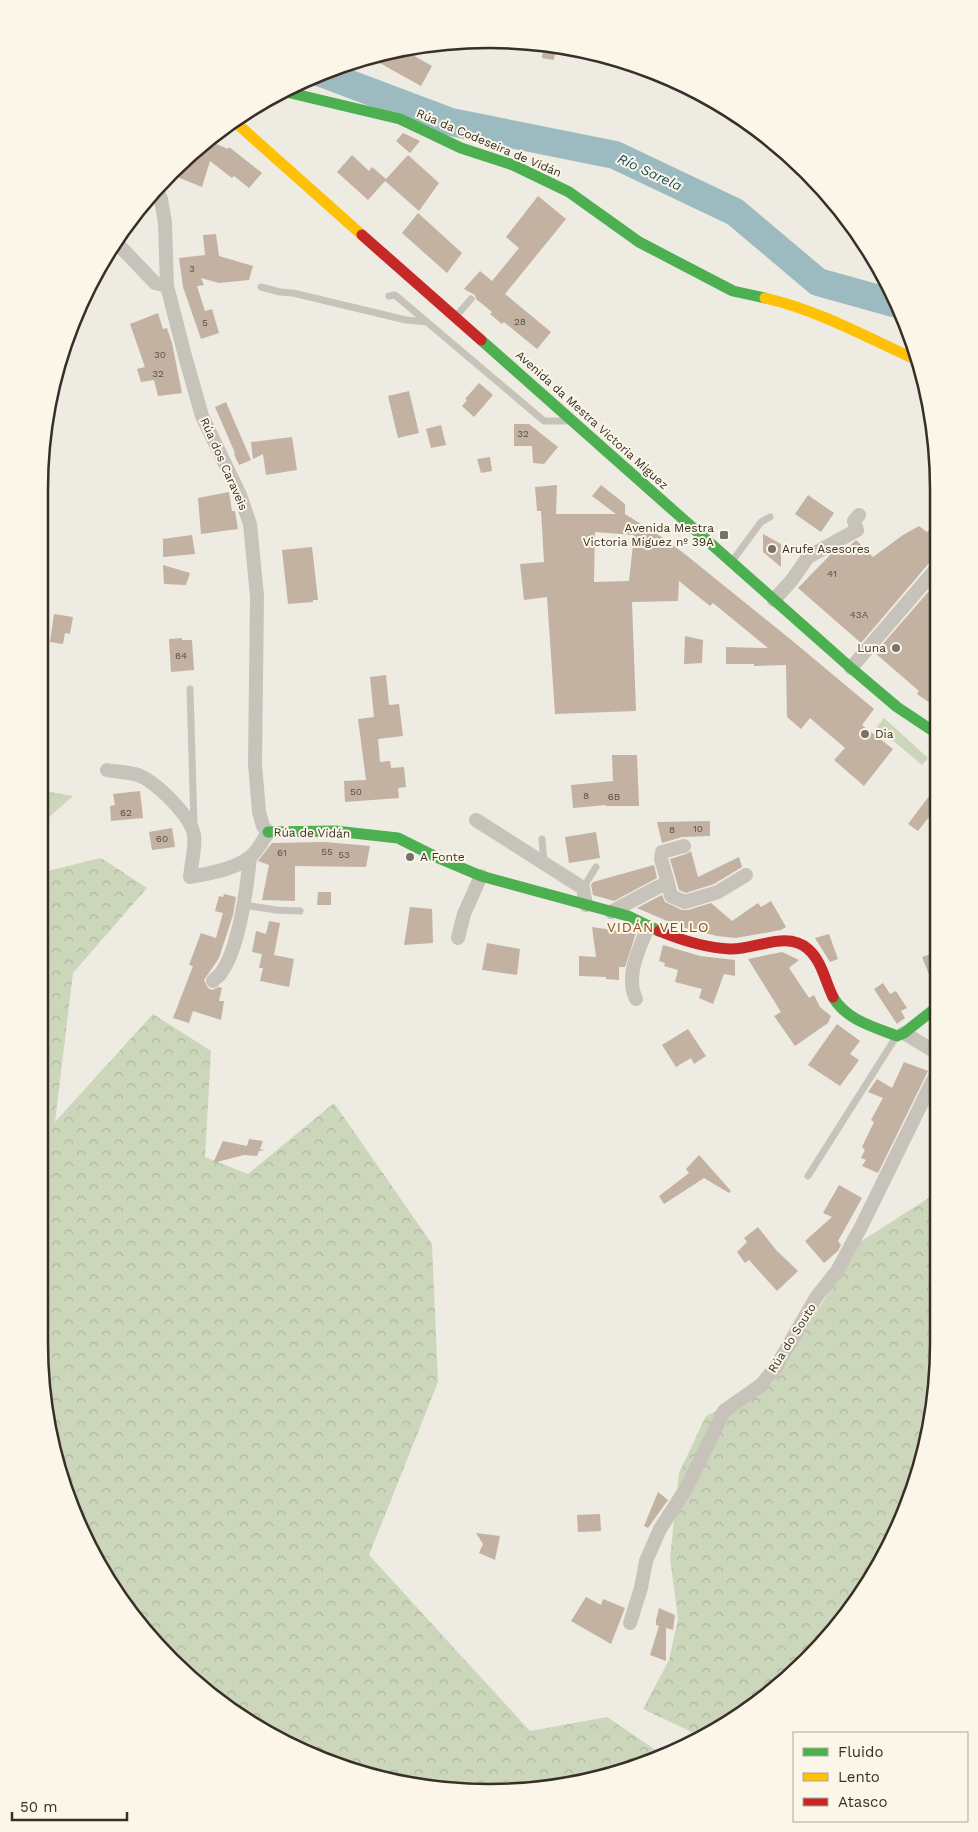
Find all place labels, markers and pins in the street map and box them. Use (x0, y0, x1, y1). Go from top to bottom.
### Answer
place label: Avenida Mestra Victoria Míguez nº 39A (583, 521, 714, 549)
marker: Avenida Mestra Victoria Míguez nº 39A (718, 529, 730, 541)
place label: Arufe Asesores (782, 542, 870, 556)
marker: Arufe Asesores (766, 543, 778, 555)
place label: Luna (857, 641, 886, 655)
marker: Luna (890, 642, 902, 654)
place label: Dia (875, 727, 894, 741)
marker: Dia (859, 728, 871, 740)
place label: A Fonte (420, 850, 465, 864)
marker: A Fonte (404, 851, 416, 863)

